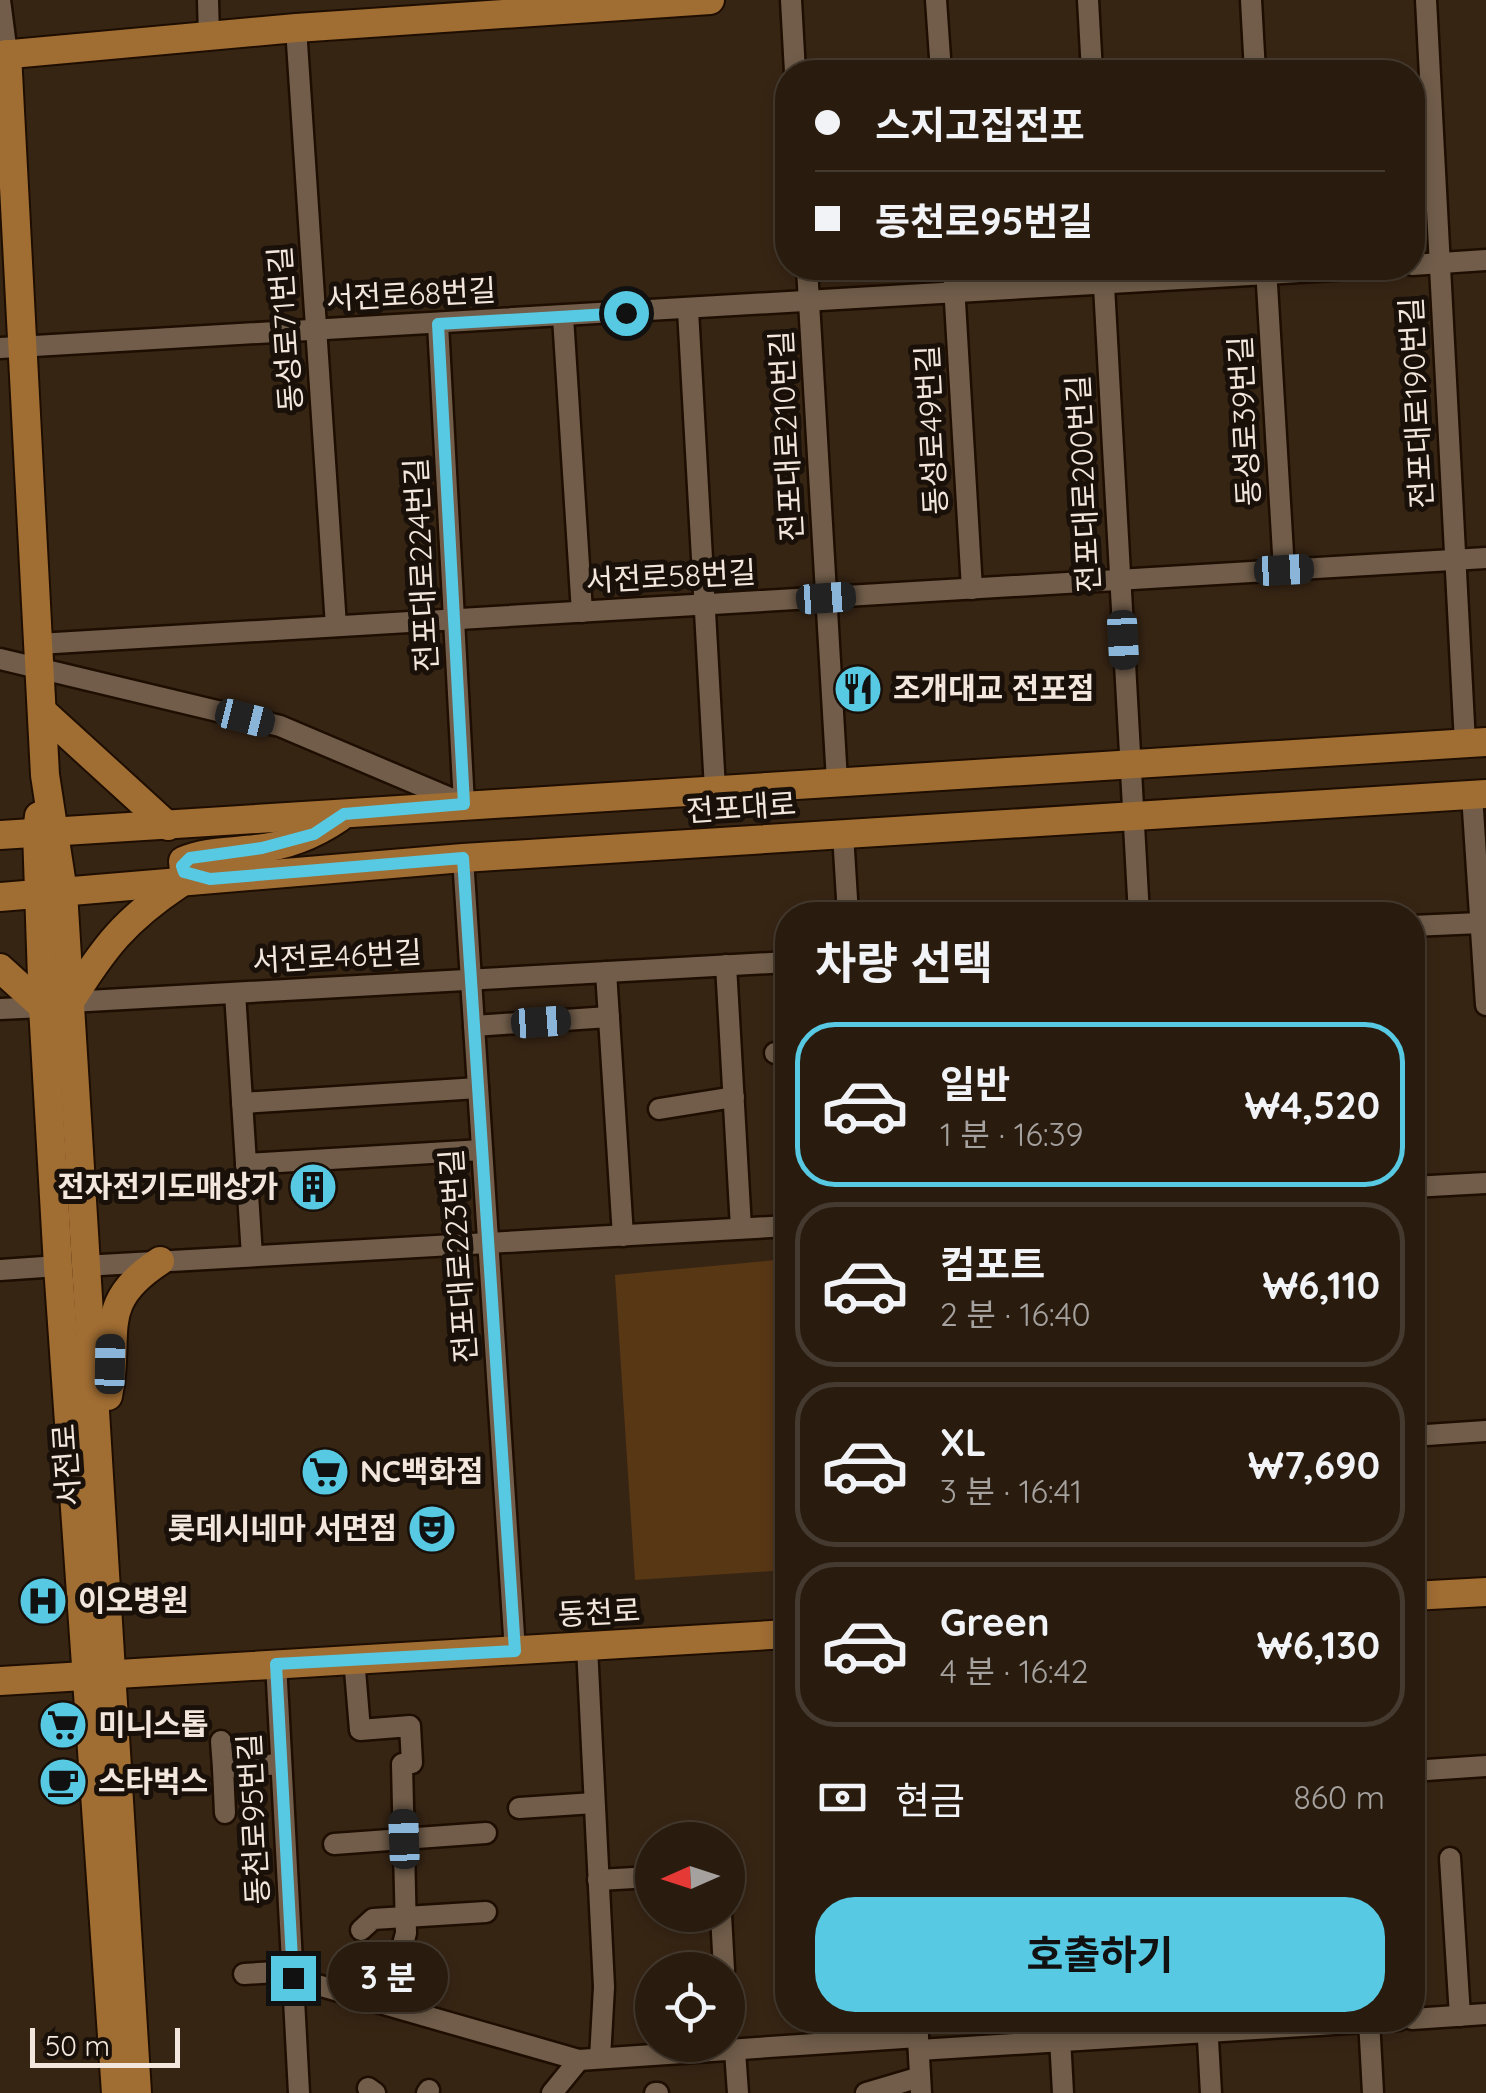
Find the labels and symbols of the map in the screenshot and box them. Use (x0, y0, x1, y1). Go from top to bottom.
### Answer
street label: 동성로71번길 (260, 245, 310, 413)
street label: 서전로68번길 (325, 271, 497, 317)
route start (604, 291, 649, 336)
street label: 전포대로190번길 (1391, 297, 1441, 510)
street label: 전포대로210번길 (762, 330, 811, 542)
street label: 동성로39번길 (1221, 335, 1267, 507)
street label: 동성로49번길 (908, 344, 954, 516)
street label: 전포대로200번길 (1058, 374, 1108, 594)
street label: 전포대로224번길 (396, 457, 446, 673)
street label: 서전로58번길 (585, 553, 757, 599)
car (1253, 553, 1315, 587)
car (795, 581, 857, 615)
car (1106, 609, 1140, 671)
restaurant icon: 조개대교 전포점 (832, 663, 884, 715)
place label: 조개대교 전포점 (893, 669, 1095, 707)
car (212, 696, 278, 740)
street label: 전포대로 (685, 784, 797, 830)
street label: 서전로46번길 (251, 933, 423, 979)
car (510, 1005, 572, 1039)
street label: 전포대로223번길 (432, 1148, 484, 1364)
building icon: 전자전기도매상가 (287, 1161, 339, 1213)
place label: 전자전기도매상가 (57, 1167, 278, 1205)
car (94, 1334, 126, 1394)
street label: 서전로 (44, 1422, 88, 1508)
supermarket icon: NC백화점 (299, 1446, 351, 1498)
place label: NC백화점 (360, 1452, 484, 1490)
theatre icon: 롯데시네마 서면점 (406, 1503, 458, 1555)
place label: 롯데시네마 서면점 (168, 1509, 397, 1547)
hospital icon: 이오병원 (17, 1575, 69, 1627)
place label: 이오병원 (78, 1581, 188, 1619)
street label: 동천로 (557, 1591, 641, 1633)
supermarket icon: 미니스톱 (37, 1699, 89, 1751)
place label: 미니스톱 (98, 1705, 208, 1743)
street label: 동천로95번길 (230, 1733, 276, 1905)
cafe icon: 스타벅스 (37, 1756, 89, 1808)
place label: 스타벅스 (98, 1762, 208, 1800)
car (388, 1808, 420, 1870)
north arrow (635, 1822, 745, 1932)
callout: 3 분 (328, 1943, 448, 2013)
route end (271, 1956, 316, 2001)
scale bar (30, 2023, 180, 2068)

